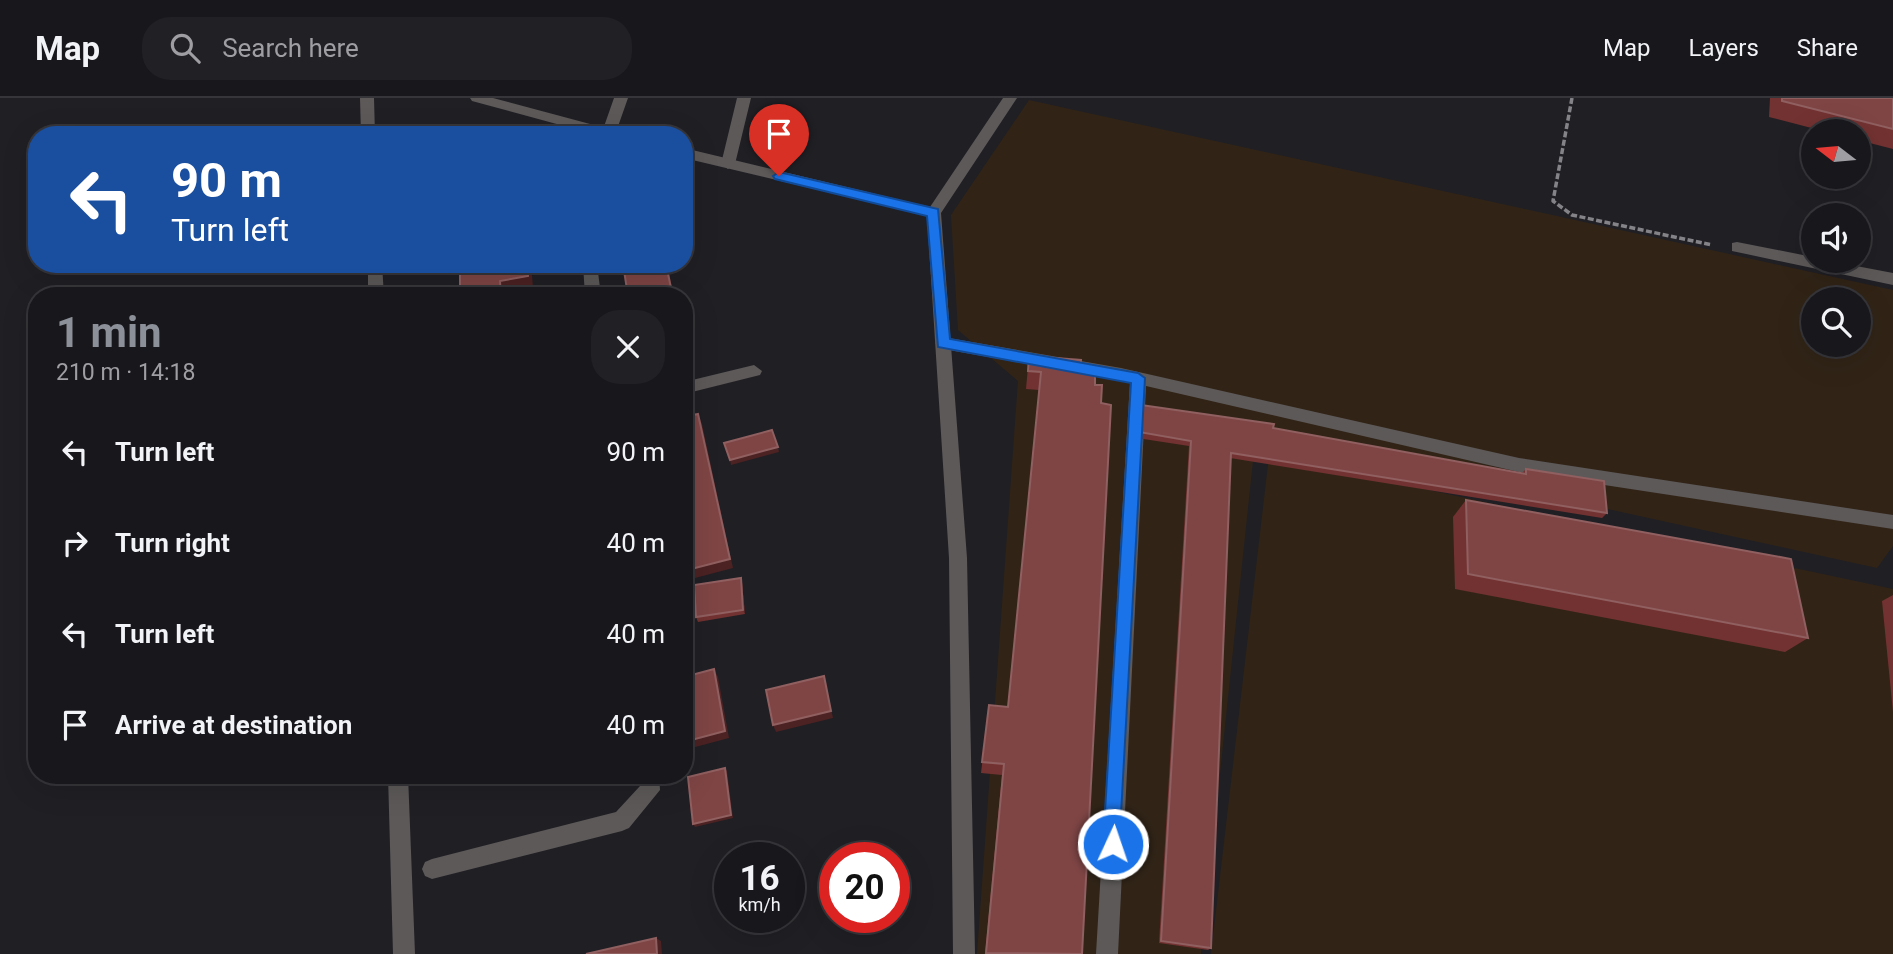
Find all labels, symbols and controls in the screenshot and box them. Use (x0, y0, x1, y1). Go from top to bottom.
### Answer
search box (142, 17, 632, 80)
text: Map (35, 29, 100, 68)
icon: search (166, 29, 204, 67)
text: Search here (222, 33, 359, 63)
text: Map (1603, 34, 1651, 62)
text: Layers (1689, 34, 1759, 62)
text: Share (1797, 34, 1858, 62)
pin (749, 104, 809, 176)
icon: arrive (760, 115, 798, 153)
north arrow (1801, 119, 1871, 189)
map controls (1801, 119, 1871, 357)
text: 90 m (171, 152, 282, 209)
icon: left (56, 154, 147, 245)
button: sound (1801, 203, 1871, 273)
text: Turn left (171, 211, 289, 249)
button: search (1801, 287, 1871, 357)
text: 1 min (56, 308, 162, 357)
button: close (591, 310, 665, 384)
text: 210 m · 14:18 (56, 359, 195, 386)
icon: left (56, 433, 94, 471)
text: Turn left (115, 437, 214, 467)
text: 90 m (607, 437, 665, 467)
icon: right (56, 524, 94, 562)
text: Turn right (115, 528, 230, 558)
text: 40 m (607, 528, 665, 558)
icon: left (56, 615, 94, 653)
text: Turn left (115, 619, 214, 649)
text: 40 m (607, 619, 665, 649)
icon: arrive (56, 706, 94, 744)
text: Arrive at destination (115, 710, 352, 740)
text: 40 m (607, 710, 665, 740)
position arrow (1076, 807, 1150, 881)
speed limit sign: 20 (819, 842, 910, 933)
text: 16 (739, 858, 780, 899)
text: km/h (738, 894, 781, 915)

